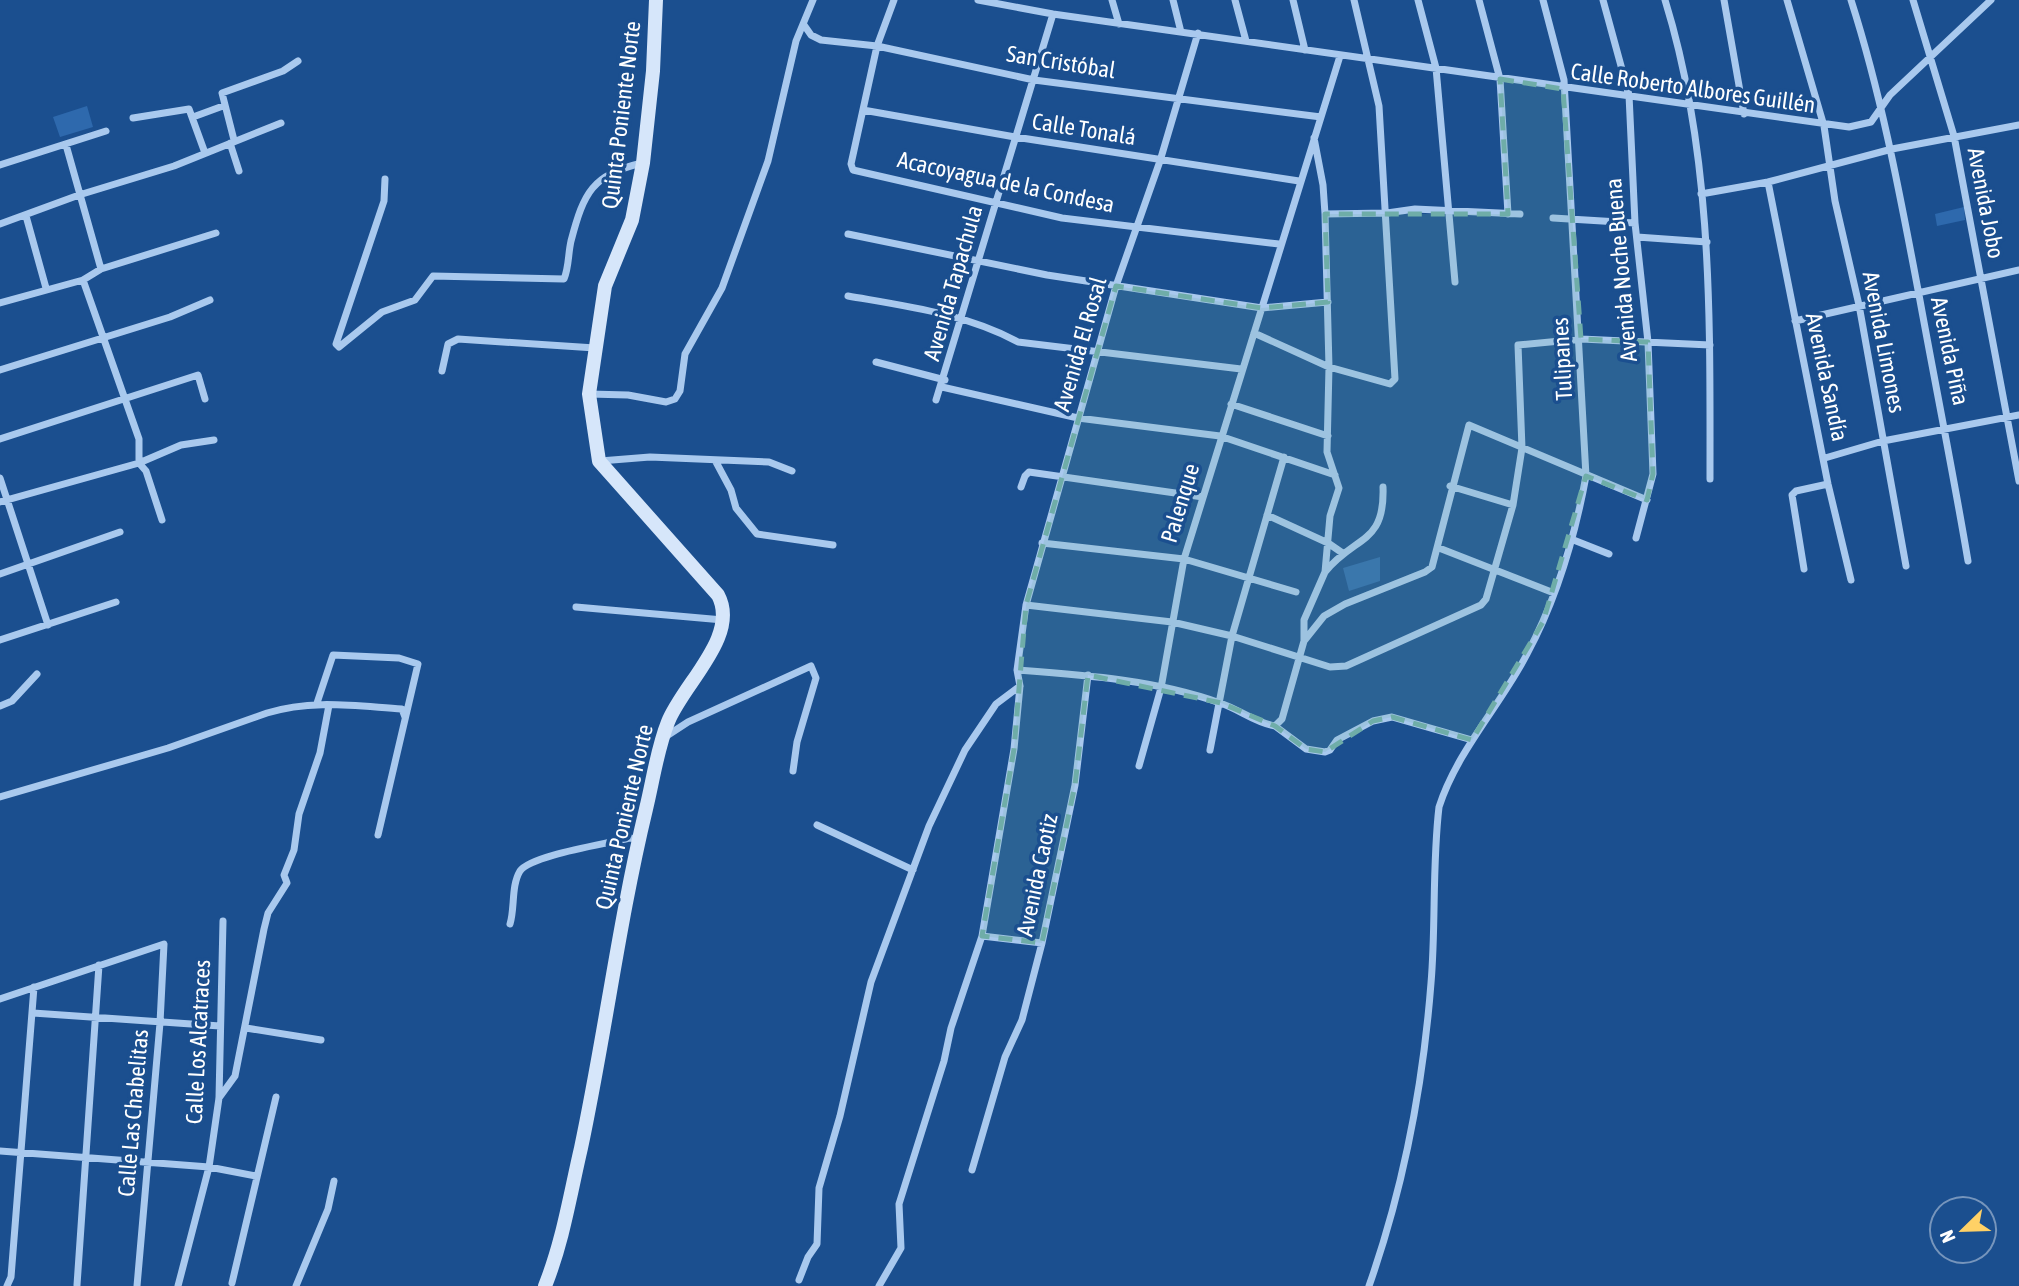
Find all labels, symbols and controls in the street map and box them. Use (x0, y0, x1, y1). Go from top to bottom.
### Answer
street label: Quinta Poniente Norte (597, 20, 645, 210)
street label: San Cristóbal (1005, 41, 1117, 83)
street label: Calle Roberto Albores Guillén (1569, 58, 1817, 118)
street label: Calle Tonalá (1030, 108, 1138, 150)
street label: Acacoyagua de la Condesa (895, 146, 1117, 218)
street label: Avenida Jobo (1963, 146, 2009, 260)
street label: Avenida Noche Buena (1600, 177, 1642, 363)
street label: Avenida Tapachula (918, 202, 988, 364)
street label: Avenida Limones (1858, 269, 1910, 415)
street label: Avenida El Rosal (1048, 274, 1112, 414)
street label: Avenida Piña (1926, 294, 1974, 408)
street label: Avenida Sandía (1801, 310, 1853, 444)
street label: Tulipanes (1547, 317, 1577, 401)
street label: Palenque (1156, 460, 1204, 546)
street label: Quinta Poniente Norte (590, 722, 658, 912)
street label: Avenida Caotiz (1011, 812, 1063, 938)
street label: Calle Los Alcatraces (181, 959, 215, 1125)
street label: Calle Las Chabelitas (113, 1028, 153, 1198)
north arrow (1928, 1195, 1998, 1265)
text: N (1935, 1227, 1960, 1246)

